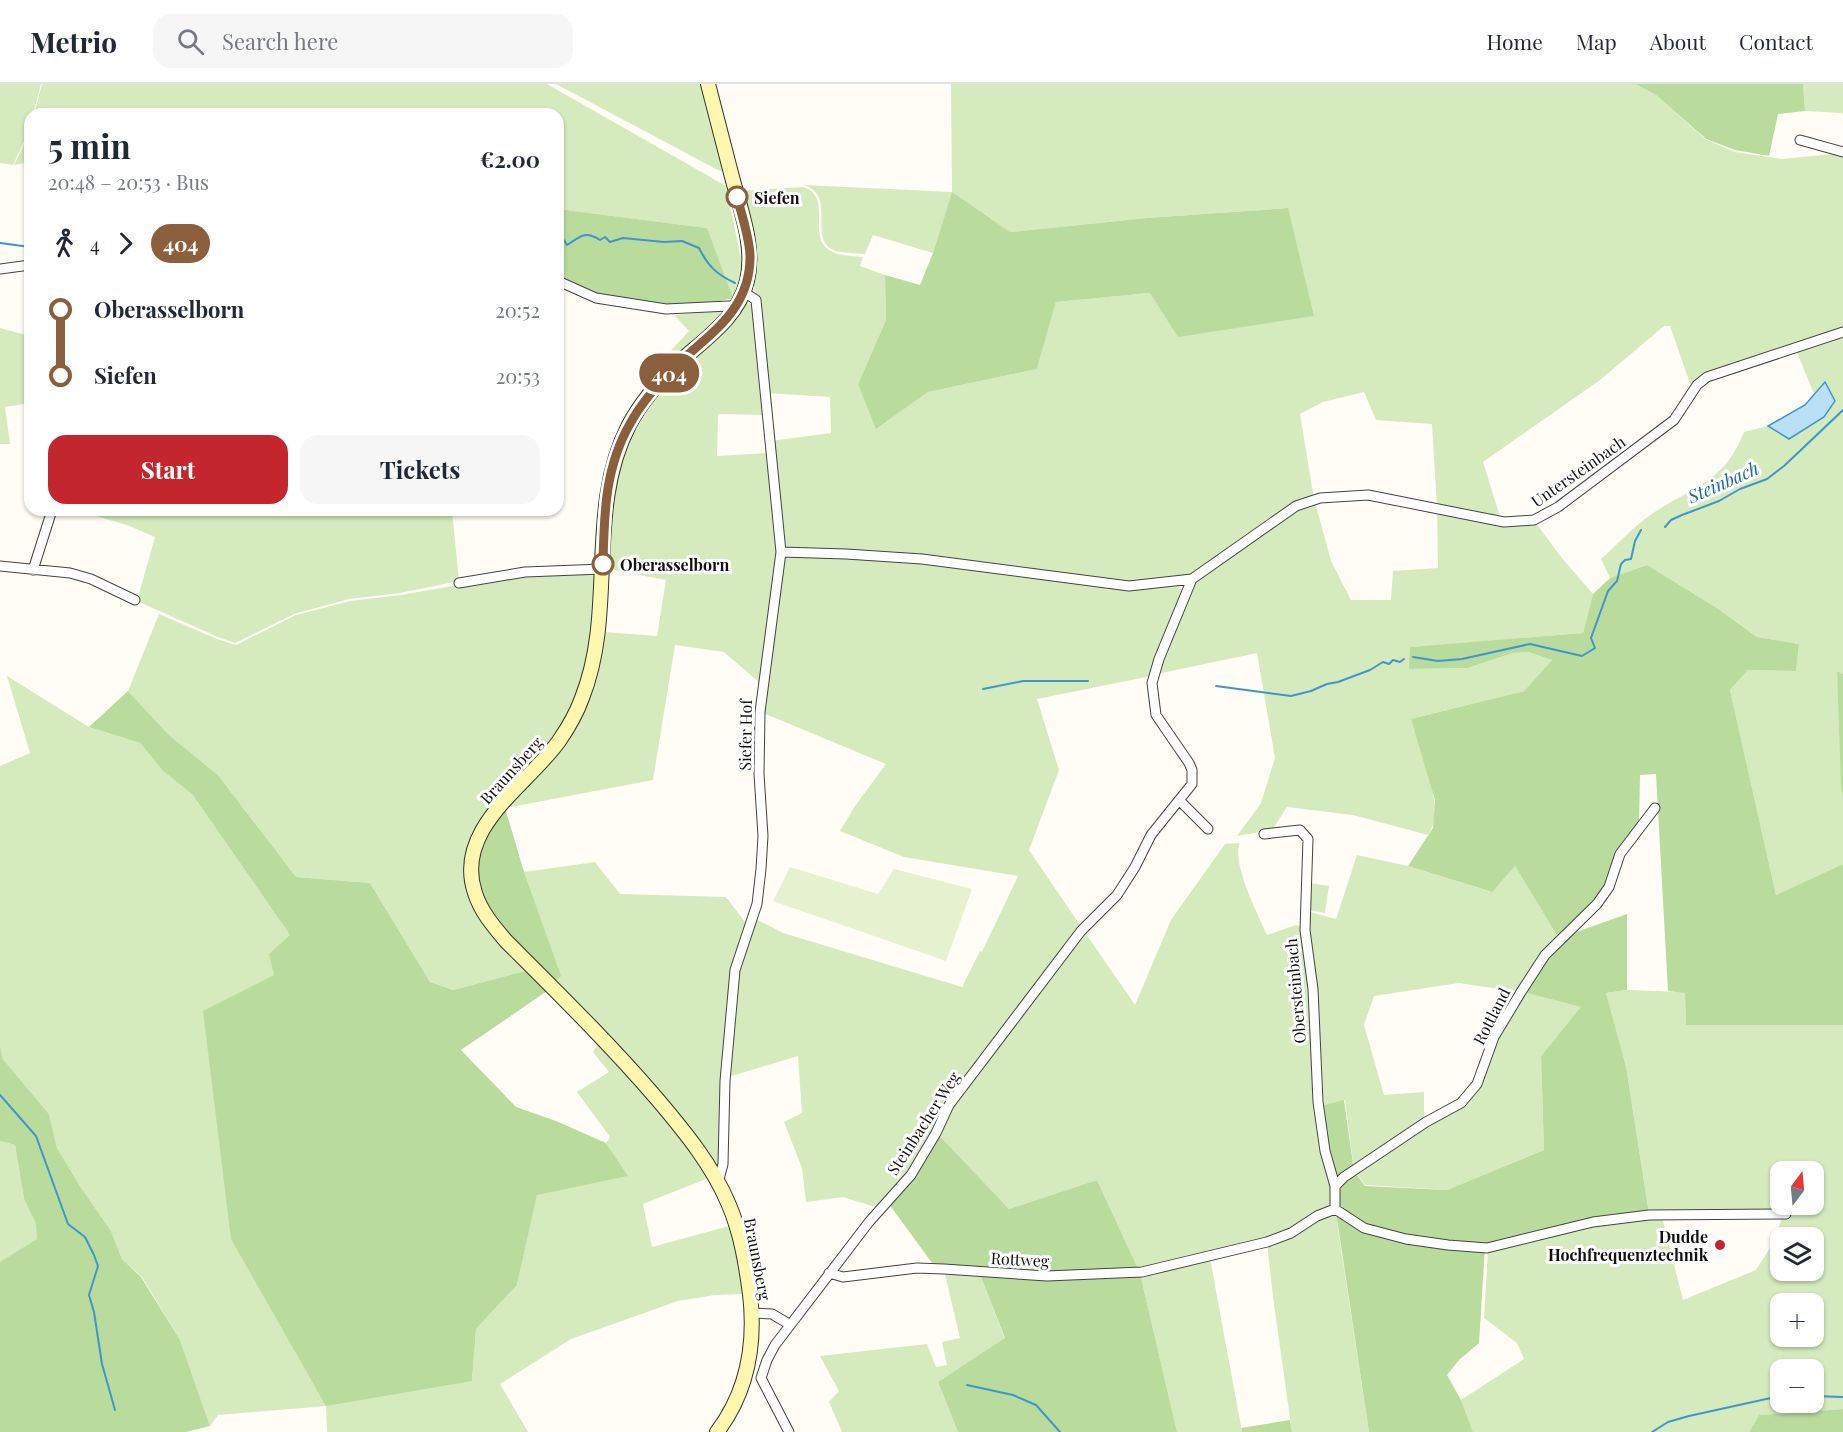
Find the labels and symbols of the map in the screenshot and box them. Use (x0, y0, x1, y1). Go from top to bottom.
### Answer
marker: Siefen (726, 186, 748, 208)
place label: Siefen (754, 187, 800, 208)
line badge: 404 (634, 354, 704, 392)
street label: Untersteinbach (1527, 430, 1630, 511)
water label: Steinbach (1683, 456, 1762, 509)
marker: Oberasselborn (592, 553, 614, 575)
place label: Oberasselborn (620, 554, 730, 575)
street label: Siefer Hof (734, 698, 756, 771)
street label: Braunsberg (475, 731, 547, 808)
street label: Obersteinbach (1280, 937, 1310, 1044)
street label: Rottland (1468, 984, 1514, 1048)
street label: Steinbacher Weg (882, 1067, 965, 1179)
north arrow (1770, 1161, 1824, 1215)
street label: Braunsberg (740, 1216, 776, 1303)
place label: Dudde Hochfrequenztechnik (1548, 1226, 1709, 1265)
marker: Dudde Hochfrequenztechnik (1713, 1238, 1727, 1252)
street label: Rottweg (990, 1247, 1050, 1271)

